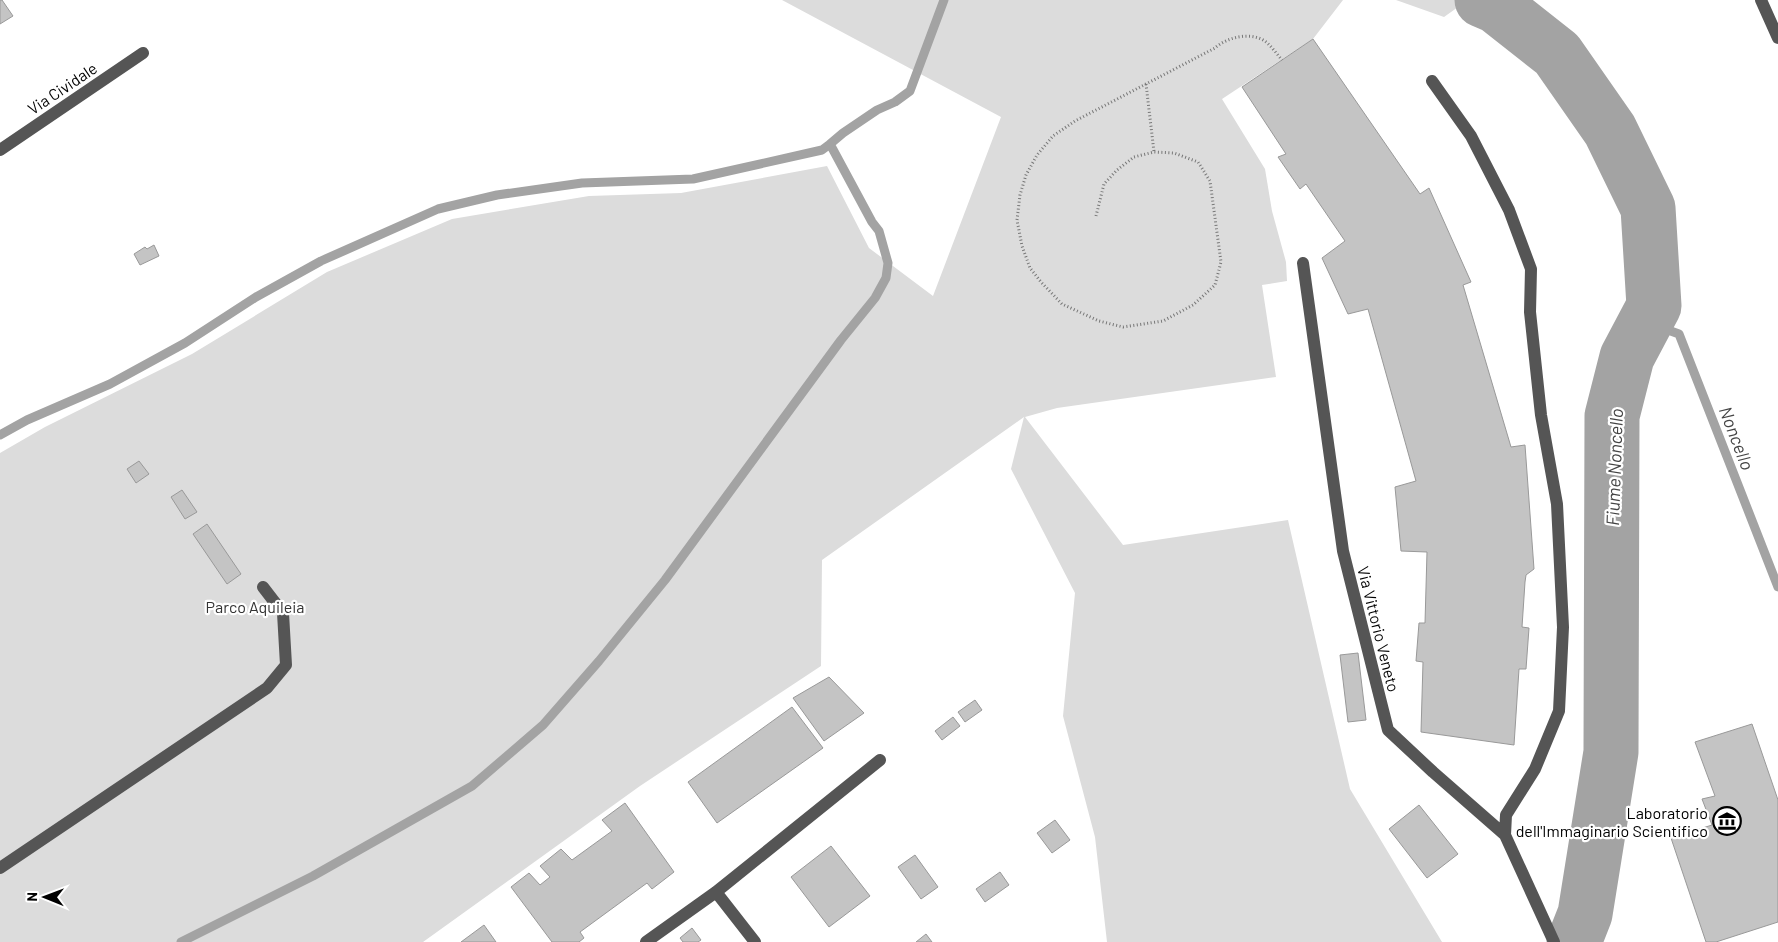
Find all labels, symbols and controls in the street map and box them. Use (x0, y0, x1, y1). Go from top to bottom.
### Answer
street label: Via Cividale (24, 58, 100, 118)
water label: Noncello (1715, 403, 1759, 473)
water label: Fiume Noncello (1601, 408, 1627, 526)
street label: Via Vittorio Veneto (1354, 564, 1404, 694)
park label: Parco Aquileia (206, 597, 304, 616)
place label: Laboratorio dell'Immaginario Scientifico (1516, 803, 1708, 840)
museum icon: Laboratorio dell'Immaginario Scientifico (1712, 806, 1742, 836)
north arrow (20, 872, 70, 922)
text: N (23, 892, 40, 902)

